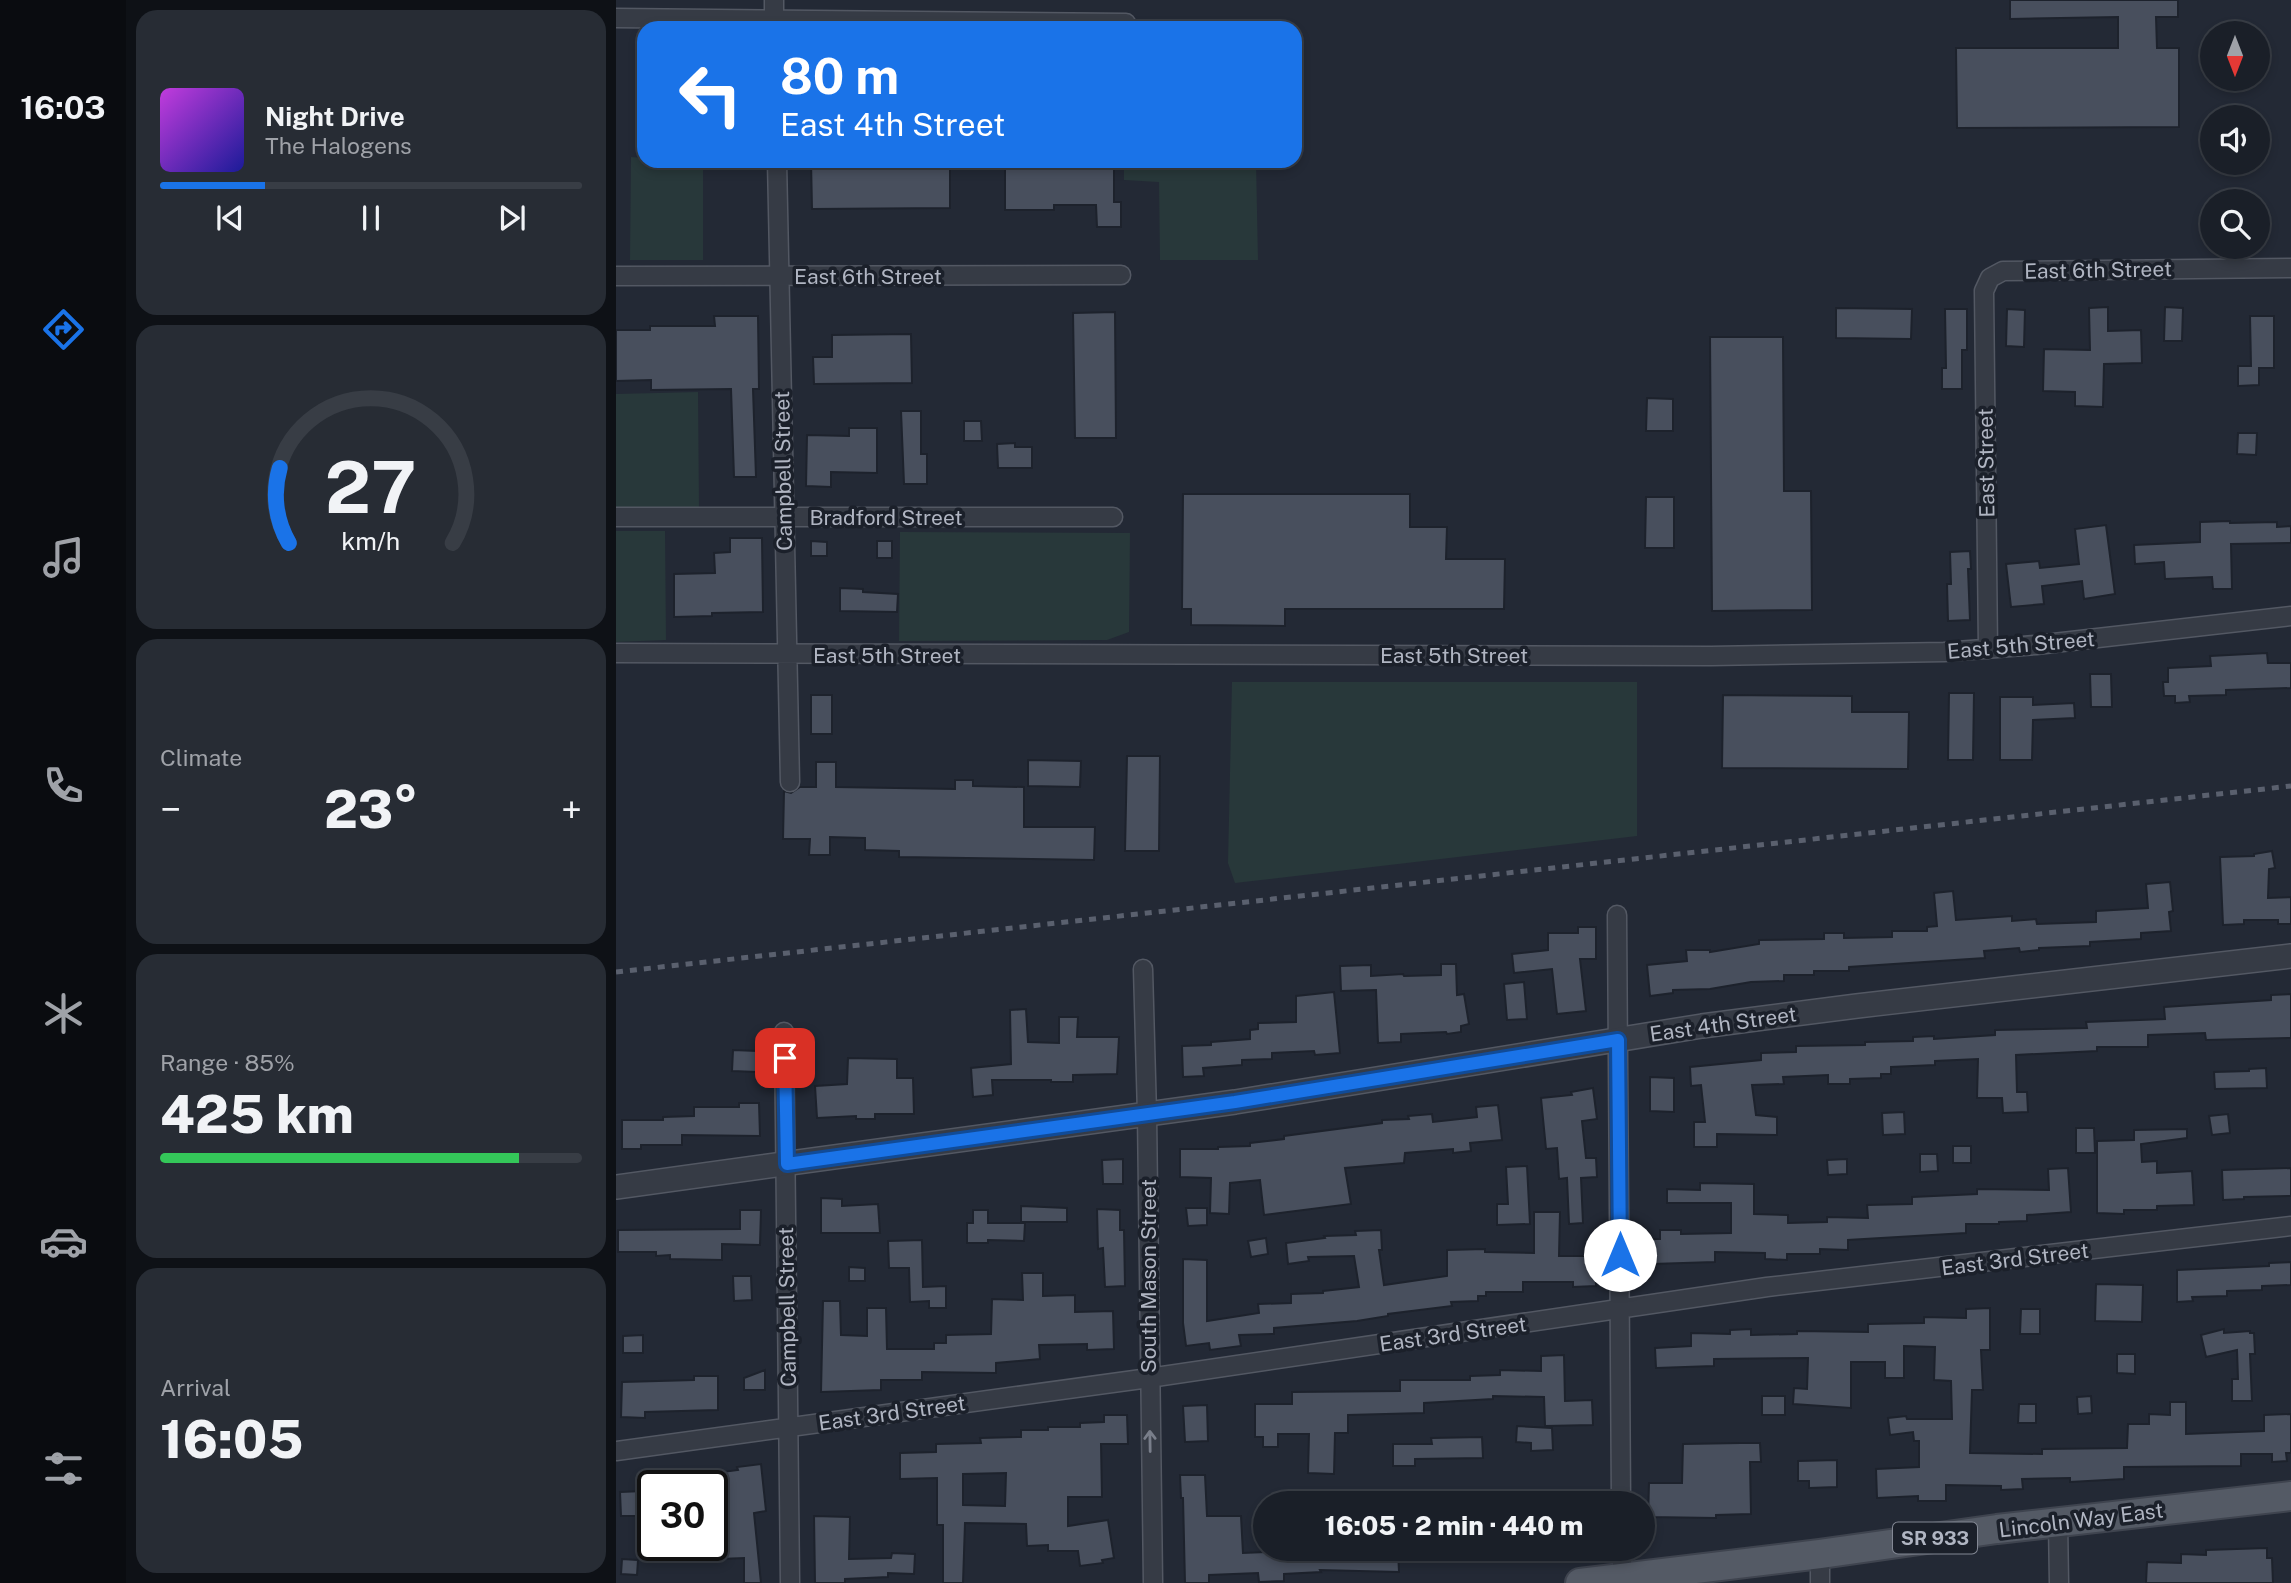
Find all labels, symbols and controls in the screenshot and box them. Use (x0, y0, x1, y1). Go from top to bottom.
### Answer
north arrow (2200, 21, 2270, 91)
map controls (2200, 21, 2270, 259)
text: 80 m (780, 47, 899, 105)
icon: left (665, 49, 756, 140)
text: 16:03 (20, 89, 106, 126)
text: Night Drive (265, 101, 405, 132)
button: sound (2200, 105, 2270, 175)
text: East 4th Street (780, 106, 1006, 143)
text: The Halogens (265, 132, 412, 159)
button: search (2200, 189, 2270, 259)
icon: previous (211, 199, 249, 237)
icon: pause (352, 199, 390, 237)
icon: next (493, 199, 531, 237)
street label: East 6th Street (2024, 256, 2172, 284)
street label: East 6th Street (794, 264, 942, 289)
icon: directions (39, 305, 88, 354)
street label: Campbell Street (769, 391, 797, 551)
street label: East Street (1973, 408, 1999, 518)
text: 27 (325, 444, 417, 529)
street label: Bradford Street (809, 505, 963, 530)
text: km/h (342, 526, 400, 556)
icon: music (39, 533, 88, 582)
street label: East 5th Street (1946, 626, 2096, 664)
street label: East 5th Street (813, 643, 961, 668)
street label: East 5th Street (1380, 643, 1528, 668)
text: Climate (160, 744, 242, 771)
icon: phone (39, 761, 88, 810)
text: 23° (324, 779, 418, 840)
text: − (160, 787, 181, 832)
text: + (561, 787, 582, 832)
icon: climate (39, 989, 88, 1038)
street label: East 4th Street (1648, 1001, 1798, 1047)
pin (755, 1028, 815, 1088)
icon: arrive (766, 1039, 804, 1077)
text: Range · 85% (160, 1049, 295, 1076)
text: 425 km (160, 1084, 354, 1145)
street label: South Mason Street (1136, 1179, 1161, 1373)
icon: car (39, 1217, 88, 1266)
position arrow (1583, 1218, 1657, 1292)
street label: Campbell Street (773, 1227, 801, 1387)
street label: East 3rd Street (1940, 1238, 2090, 1280)
street label: East 3rd Street (1378, 1311, 1528, 1357)
text: Arrival (160, 1374, 231, 1401)
street label: East 3rd Street (817, 1390, 967, 1436)
text: 16:05 (160, 1409, 303, 1470)
one-way arrow (1143, 1430, 1157, 1453)
icon: filters (39, 1444, 88, 1493)
speed limit sign: 30 (637, 1470, 728, 1561)
street label: Lincoln Way East (1997, 1498, 2165, 1542)
text: 16:05 · 2 min · 440 m (1325, 1510, 1583, 1541)
road number: SR 933 (1893, 1522, 1977, 1554)

